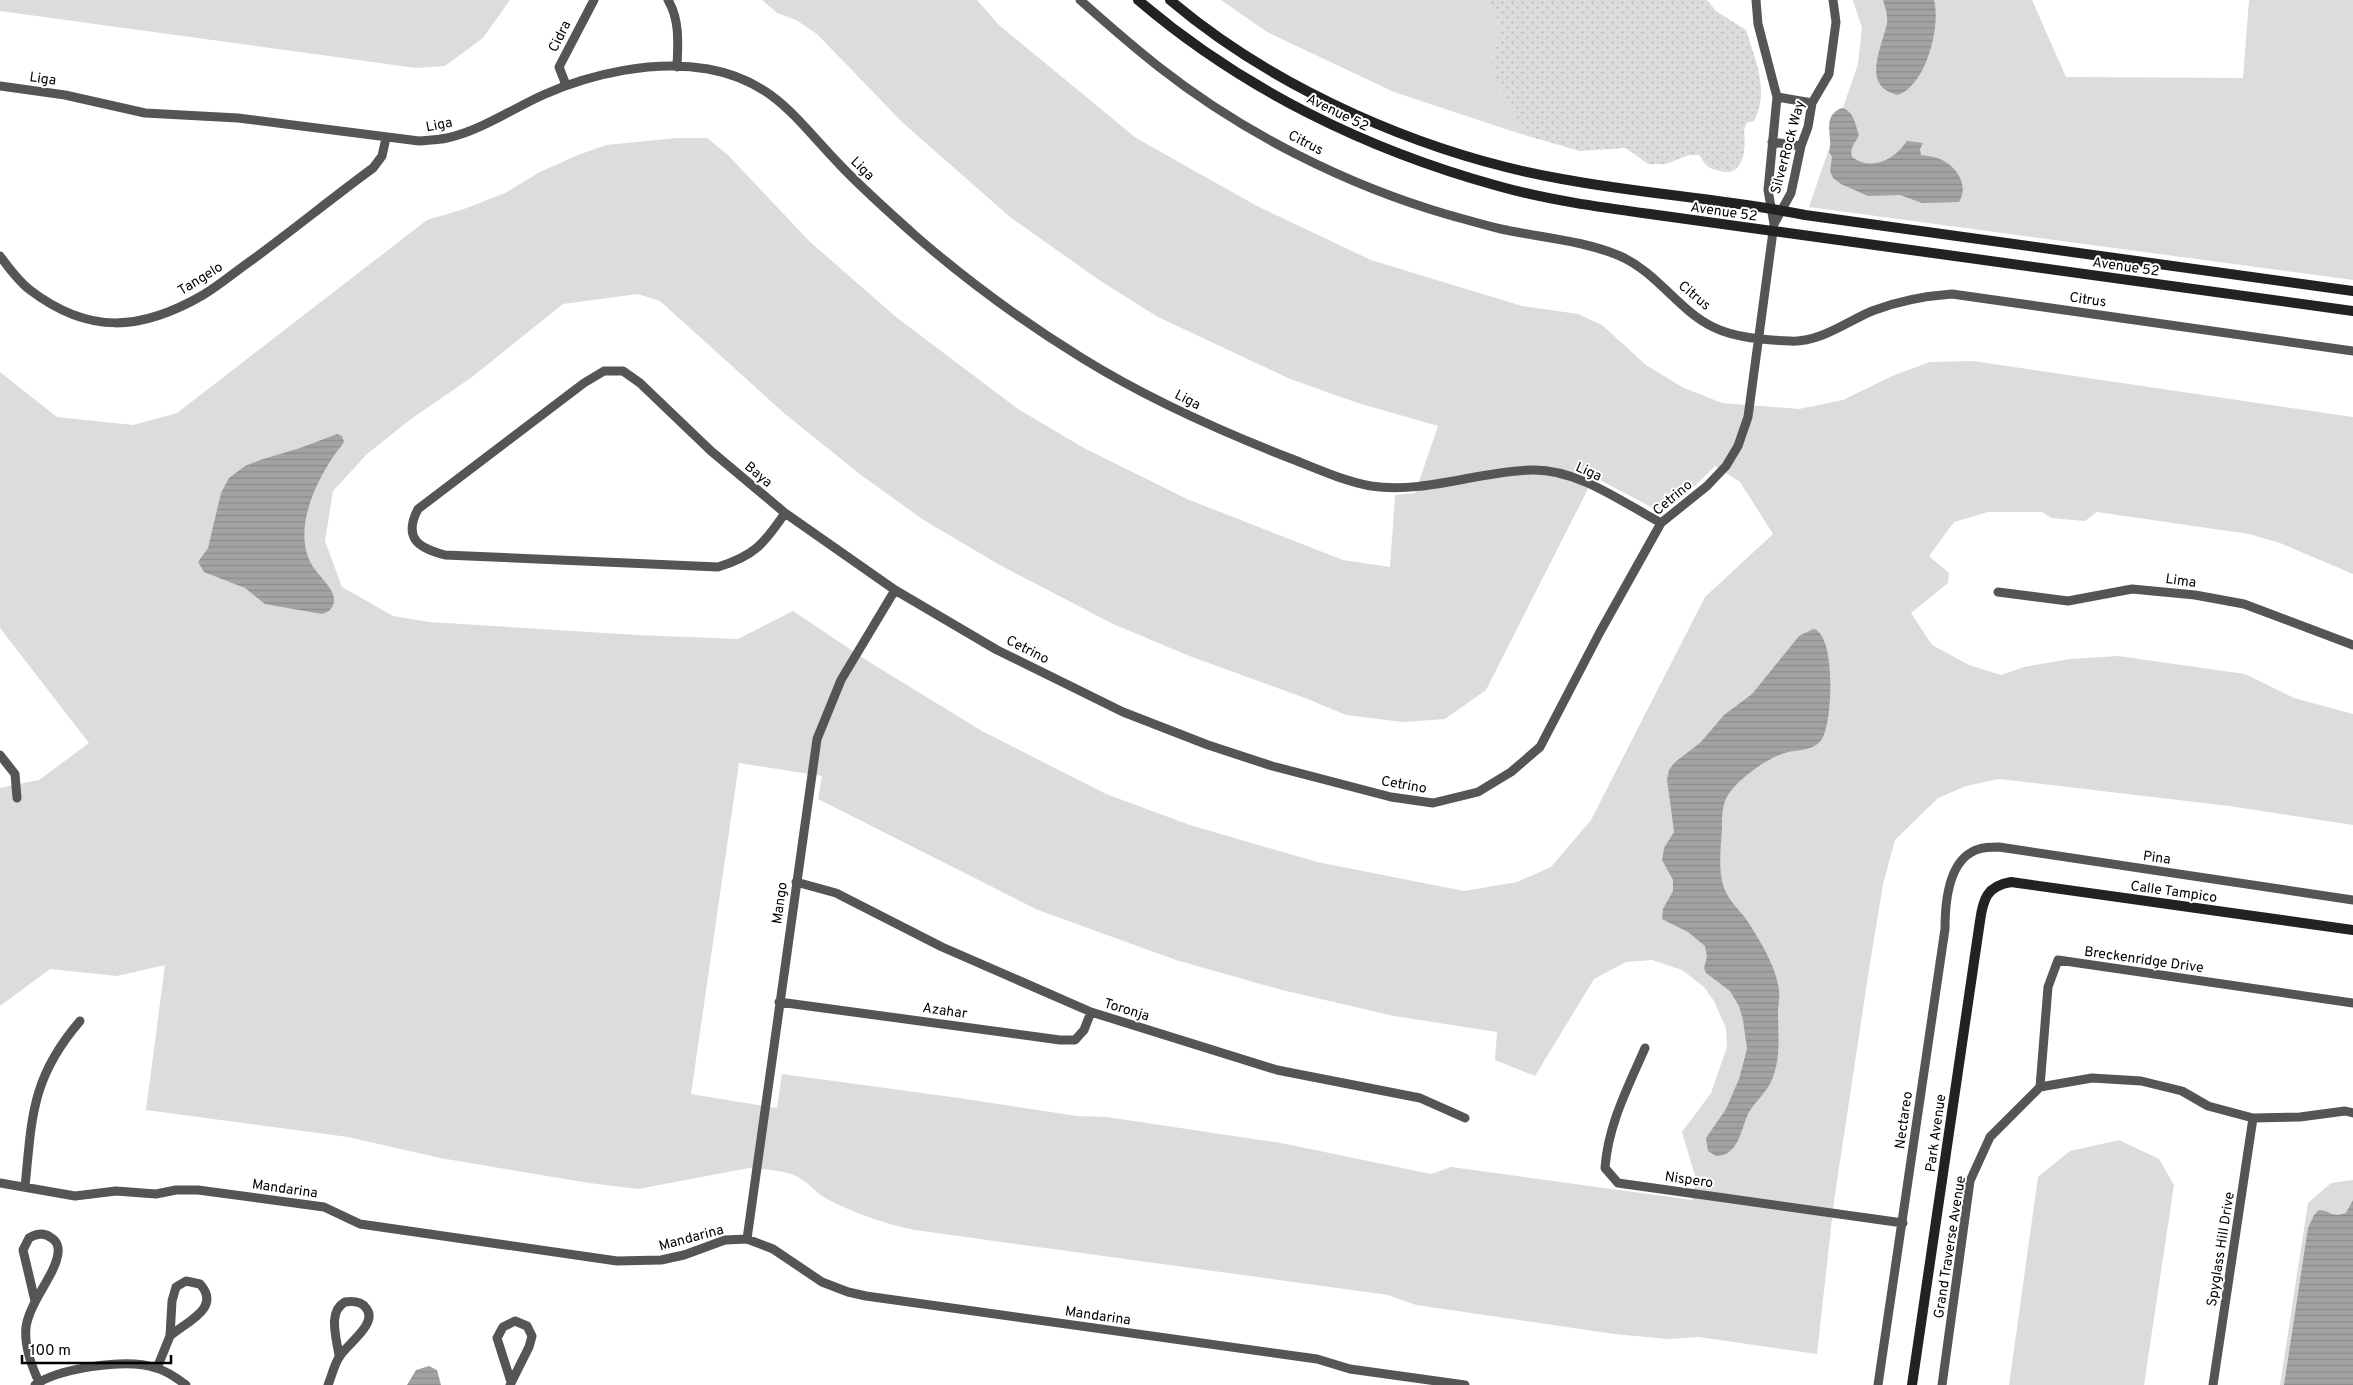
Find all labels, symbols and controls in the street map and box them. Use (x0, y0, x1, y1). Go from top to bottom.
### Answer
street label: Cidra (545, 18, 575, 55)
street label: Liga (28, 69, 57, 90)
street label: Avenue 52 (1303, 91, 1371, 136)
street label: SilverRock Way (1768, 99, 1809, 196)
street label: Liga (425, 115, 454, 136)
street label: Citrus (1285, 127, 1326, 159)
street label: Liga (846, 154, 877, 184)
street label: Avenue 52 (1689, 199, 1758, 226)
street label: Avenue 52 (2091, 254, 2160, 281)
street label: Tangelo (175, 259, 227, 300)
street label: Citrus (1674, 278, 1714, 315)
street label: Citrus (2068, 289, 2107, 311)
street label: Liga (1172, 387, 1203, 414)
street label: Baya (741, 459, 775, 492)
street label: Liga (1573, 459, 1604, 486)
street label: Cetrino (1650, 477, 1696, 519)
street label: Lima (2164, 571, 2197, 592)
street label: Cetrino (1003, 632, 1052, 668)
street label: Cetrino (1380, 773, 1428, 798)
street label: Pina (2142, 848, 2172, 869)
street label: Calle Tampico (2129, 878, 2218, 907)
street label: Mango (769, 881, 792, 925)
street label: Breckenridge Drive (2083, 944, 2205, 977)
street label: Toronja (1102, 995, 1151, 1025)
street label: Azahar (921, 1000, 969, 1023)
street label: Nectareo (1892, 1090, 1917, 1150)
street label: Park Avenue (1923, 1093, 1950, 1173)
street label: Nispero (1663, 1169, 1714, 1192)
street label: Grand Traverse Avenue (1931, 1175, 1970, 1320)
street label: Mandarina (251, 1176, 319, 1203)
street label: Spyglass Hill Drive (2204, 1191, 2239, 1308)
street label: Mandarina (657, 1222, 726, 1255)
street label: Mandarina (1064, 1303, 1132, 1330)
scale bar (22, 1332, 171, 1364)
text: 100 m (30, 1342, 71, 1361)

